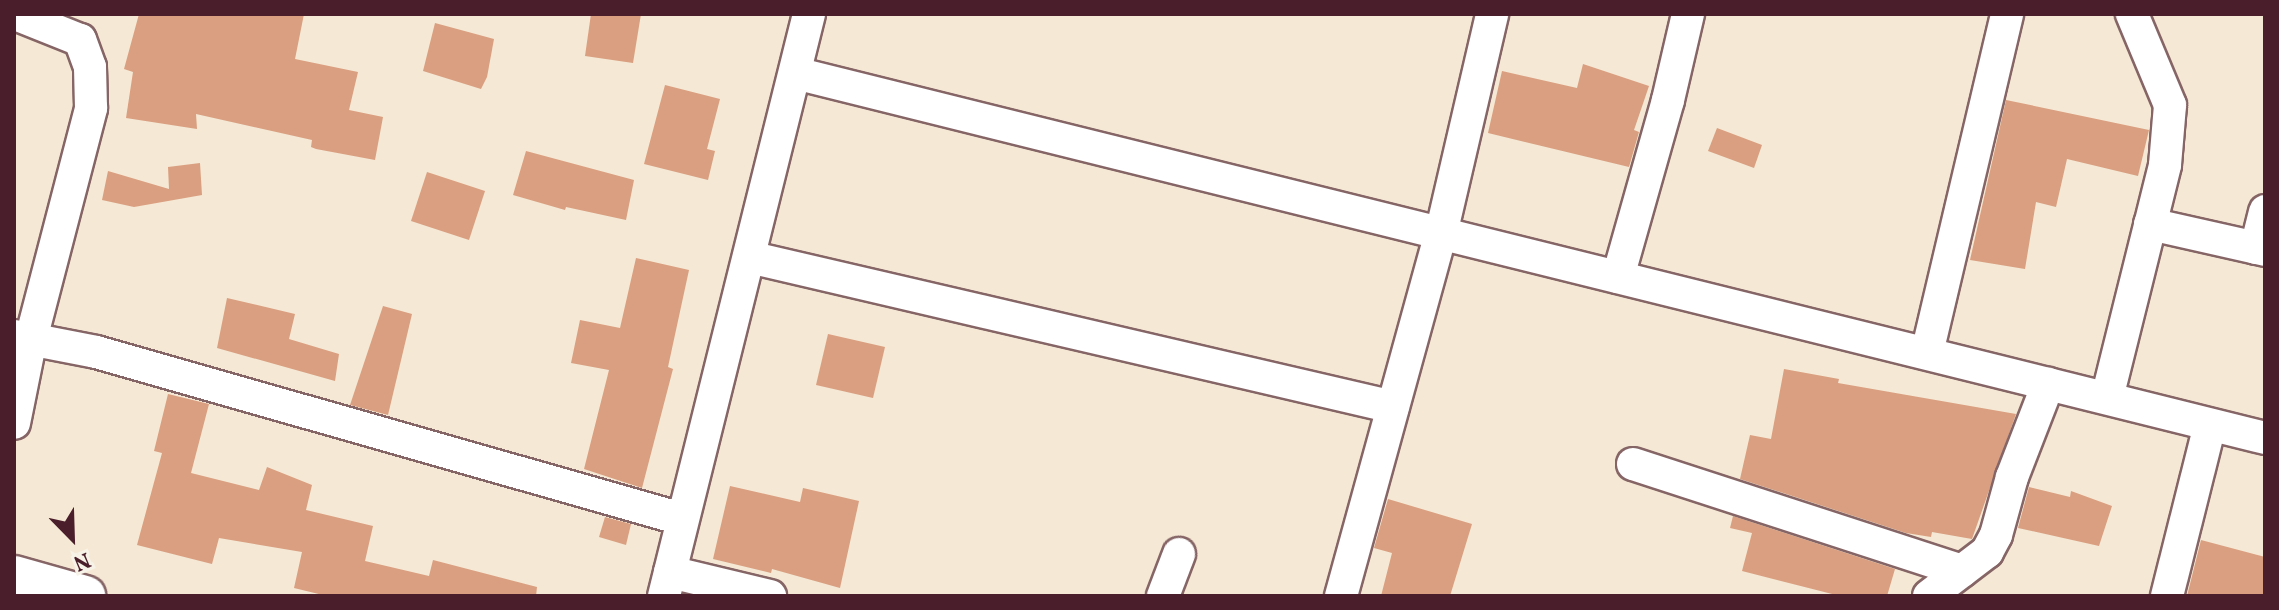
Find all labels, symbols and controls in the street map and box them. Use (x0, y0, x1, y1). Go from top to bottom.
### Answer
north arrow (32, 498, 112, 578)
text: N (68, 543, 95, 578)

